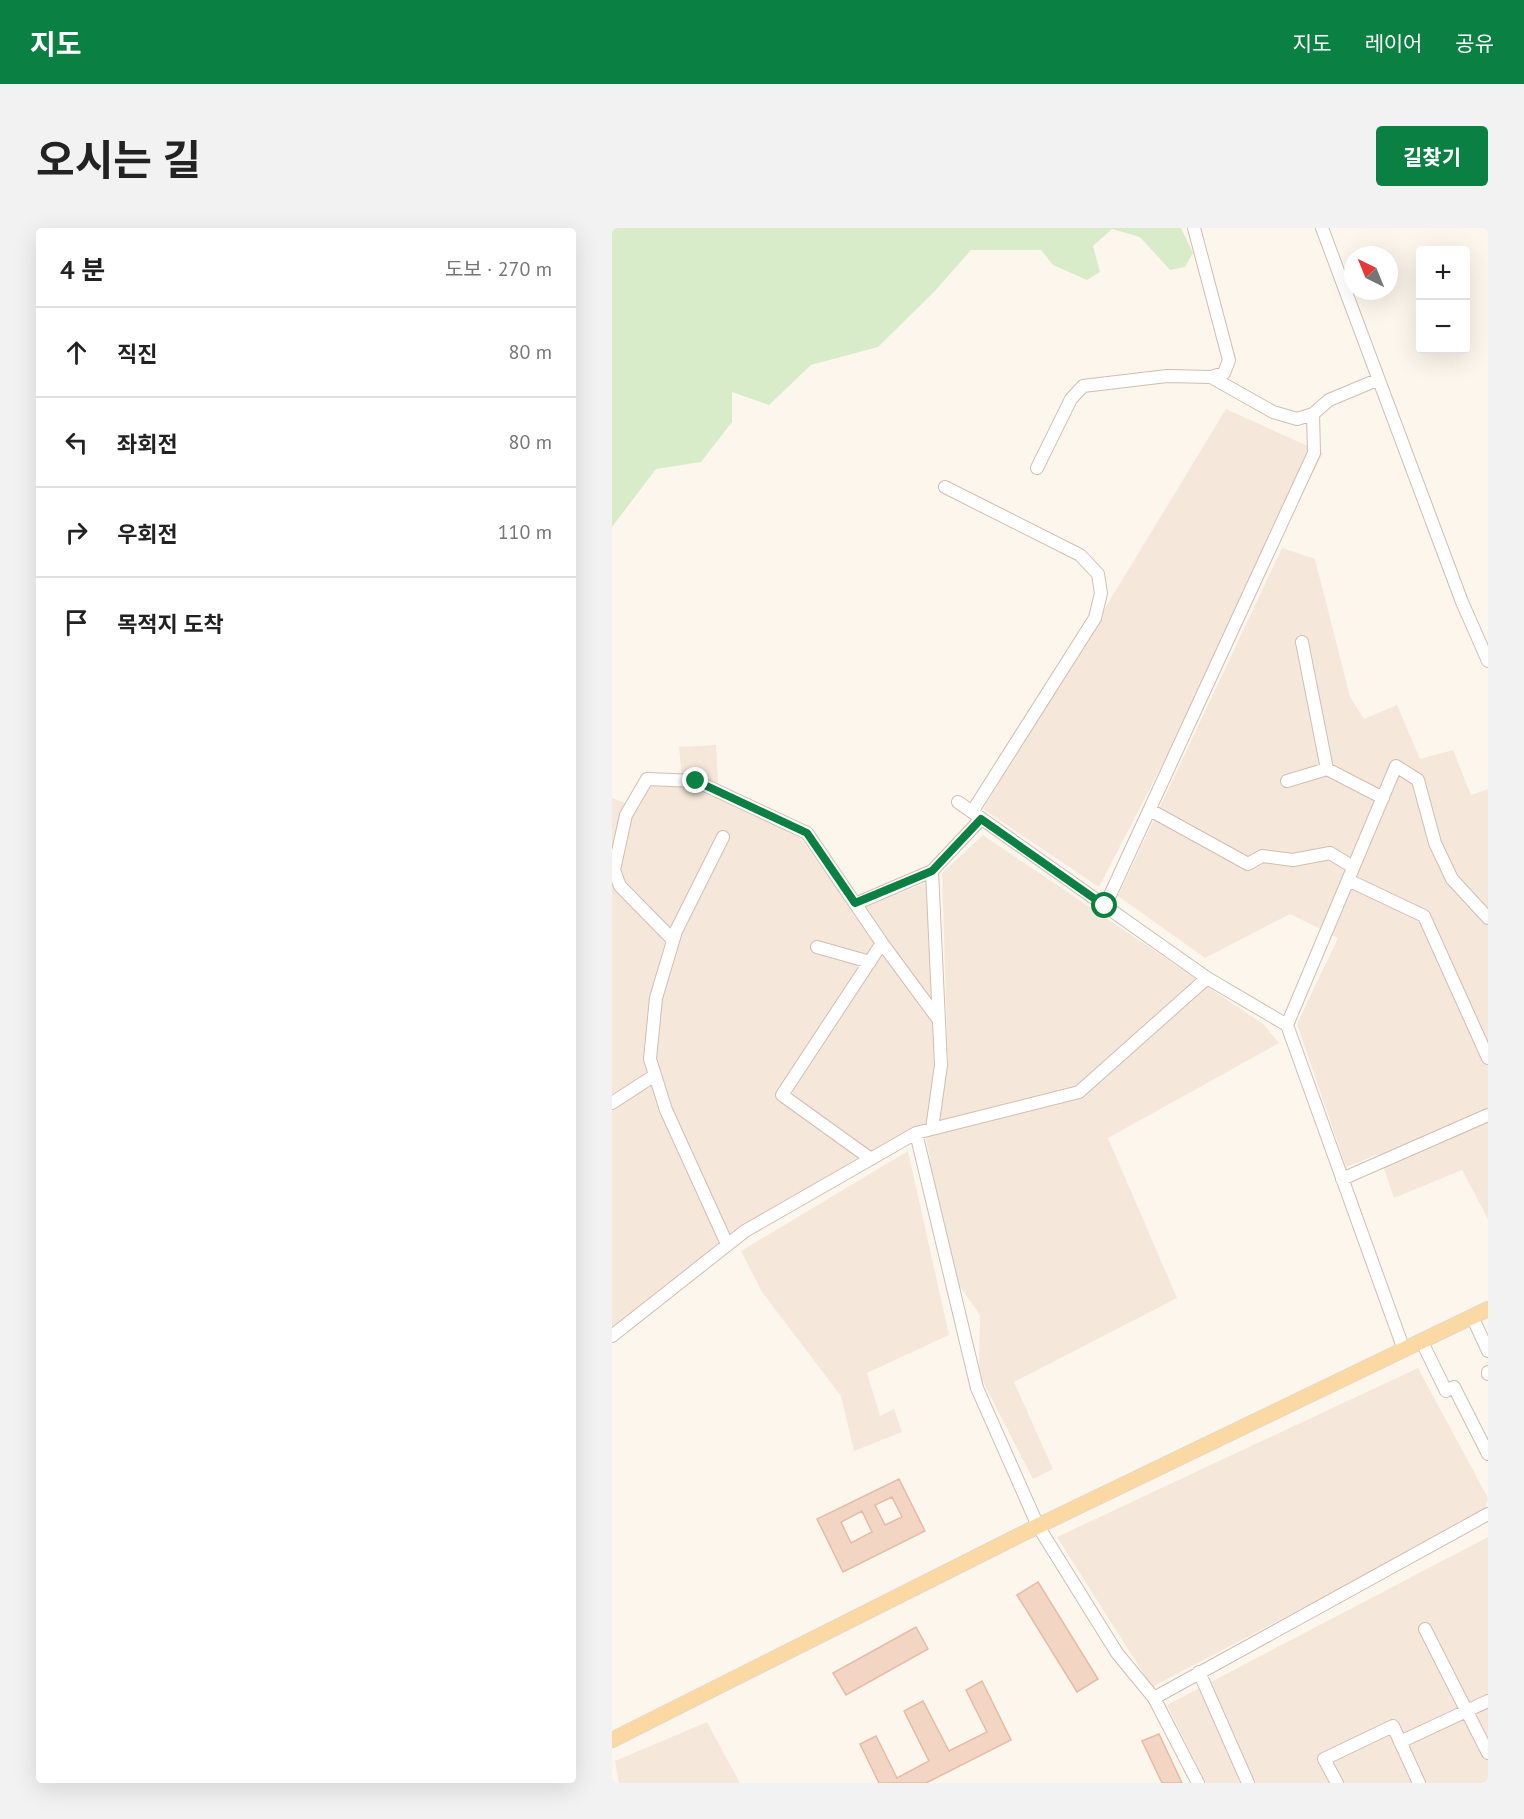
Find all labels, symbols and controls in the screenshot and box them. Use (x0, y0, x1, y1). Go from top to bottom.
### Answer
text: 지도 (30, 25, 82, 62)
text: 지도 (1293, 30, 1331, 57)
text: 레이어 (1364, 30, 1422, 57)
text: 공유 (1455, 30, 1494, 57)
button: 길찾기 (1376, 126, 1488, 186)
text: 오시는 길 (36, 132, 201, 187)
north arrow (1344, 246, 1398, 300)
map controls (1416, 246, 1470, 354)
button: + (1416, 246, 1470, 300)
text: 4 분 (60, 253, 105, 286)
text: 도보 · 270 m (445, 256, 552, 282)
button: − (1416, 300, 1470, 354)
icon: ahead (60, 336, 93, 369)
text: 80 m (509, 339, 552, 365)
text: 직진 (117, 340, 157, 368)
icon: left (60, 426, 93, 459)
text: 80 m (509, 429, 552, 455)
text: 좌회전 (117, 430, 178, 458)
icon: right (60, 516, 93, 549)
text: 110 m (498, 519, 552, 545)
text: 우회전 (117, 520, 178, 548)
icon: arrive (60, 606, 93, 639)
text: 목적지 도착 (117, 610, 224, 638)
route end (682, 767, 708, 793)
route start (1091, 892, 1117, 918)

